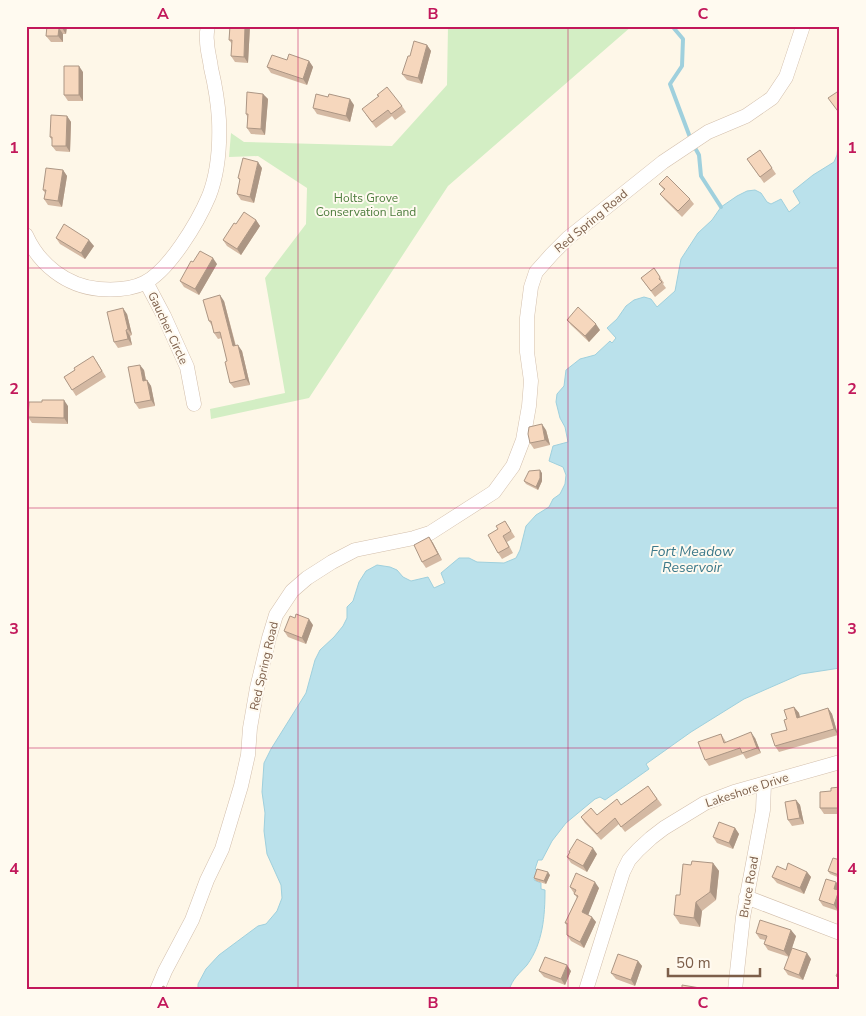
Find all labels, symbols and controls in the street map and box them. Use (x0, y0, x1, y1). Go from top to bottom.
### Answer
text: A (157, 3, 169, 25)
text: B (427, 3, 439, 25)
text: C (698, 3, 709, 25)
text: 1 (9, 137, 19, 159)
text: 1 (847, 137, 857, 159)
street label: Red Spring Road (551, 186, 631, 256)
park label: Holts Grove Conservation Land (316, 190, 416, 220)
street label: Gaucher Circle (144, 289, 192, 367)
text: 2 (9, 378, 19, 400)
text: 2 (847, 378, 857, 400)
water label: Fort Meadow Reservoir (650, 542, 734, 577)
text: 3 (9, 618, 19, 640)
text: 3 (847, 618, 857, 640)
street label: Red Spring Road (246, 620, 282, 712)
street label: Lakeshore Drive (703, 769, 791, 811)
street label: Bruce Road (736, 855, 762, 919)
text: 4 (9, 858, 19, 880)
text: 4 (847, 858, 857, 880)
scale bar (668, 946, 761, 978)
text: 50 m (676, 953, 711, 973)
text: A (157, 992, 169, 1014)
text: B (427, 992, 439, 1014)
text: C (698, 992, 709, 1014)

